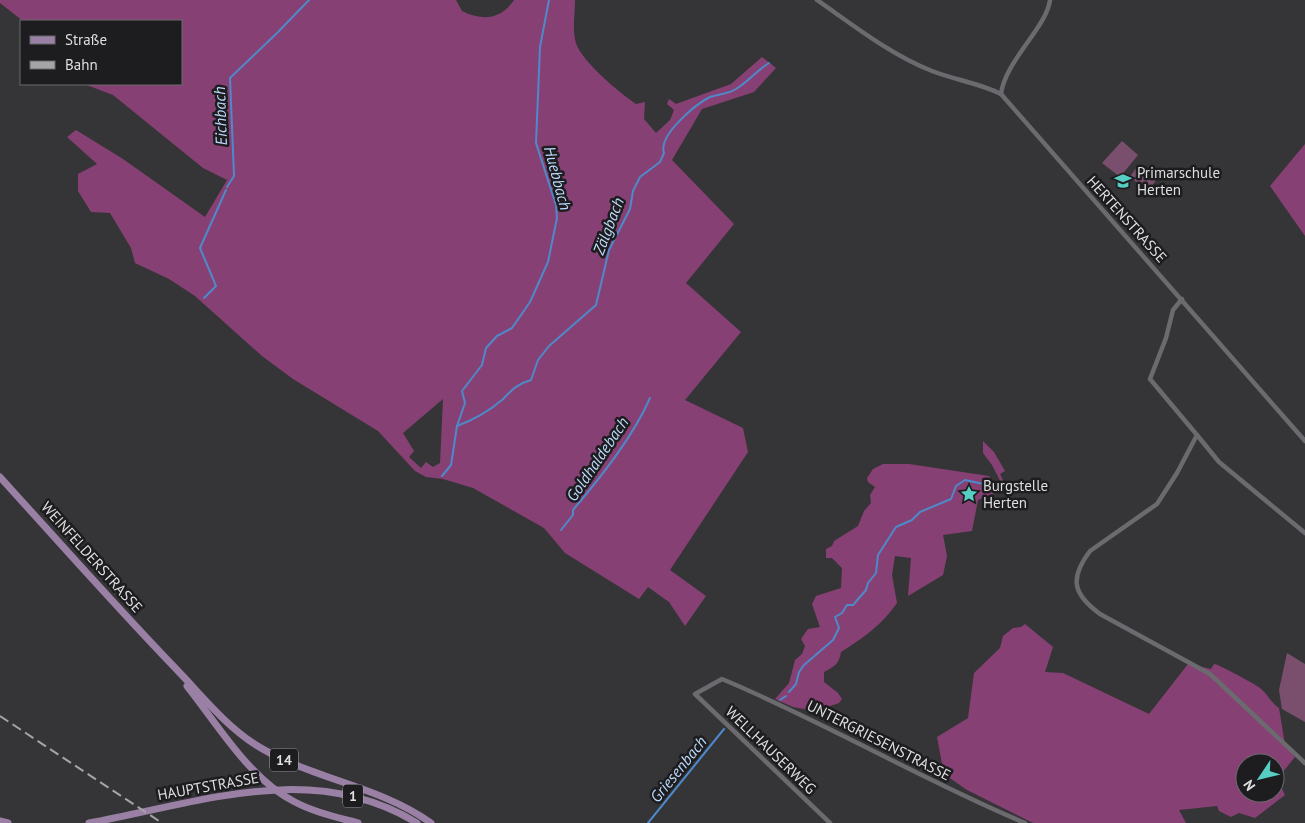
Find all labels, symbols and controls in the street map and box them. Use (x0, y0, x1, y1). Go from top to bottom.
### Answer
legend (20, 20, 182, 85)
text: Straße (65, 30, 107, 49)
text: Bahn (65, 55, 98, 74)
water label: Eichbach (209, 86, 231, 146)
water label: Huebbach (540, 144, 576, 212)
place label: Primarschule Herten (1137, 163, 1220, 199)
school or university icon: Primarschule Herten (1113, 171, 1133, 191)
street label: HERTENSTRASSE (1083, 172, 1171, 266)
water label: Zälgbach (588, 195, 628, 258)
water label: Goldhaldebach (562, 413, 632, 505)
place label: Burgstelle Herten (983, 476, 1048, 512)
place icon: Burgstelle Herten (959, 484, 979, 504)
street label: WEINFELDERSTRASSE (37, 498, 147, 616)
street label: UNTERGRIESENSTRASSE (804, 696, 954, 784)
street label: WELLHAUSERWEG (722, 702, 820, 798)
water label: Griesenbach (645, 732, 711, 806)
road number: 14 (270, 748, 298, 772)
north arrow (1235, 753, 1285, 803)
street label: HAUPTSTRASSE (156, 768, 260, 804)
text: N (1239, 777, 1259, 794)
road number: 1 (343, 784, 363, 808)

